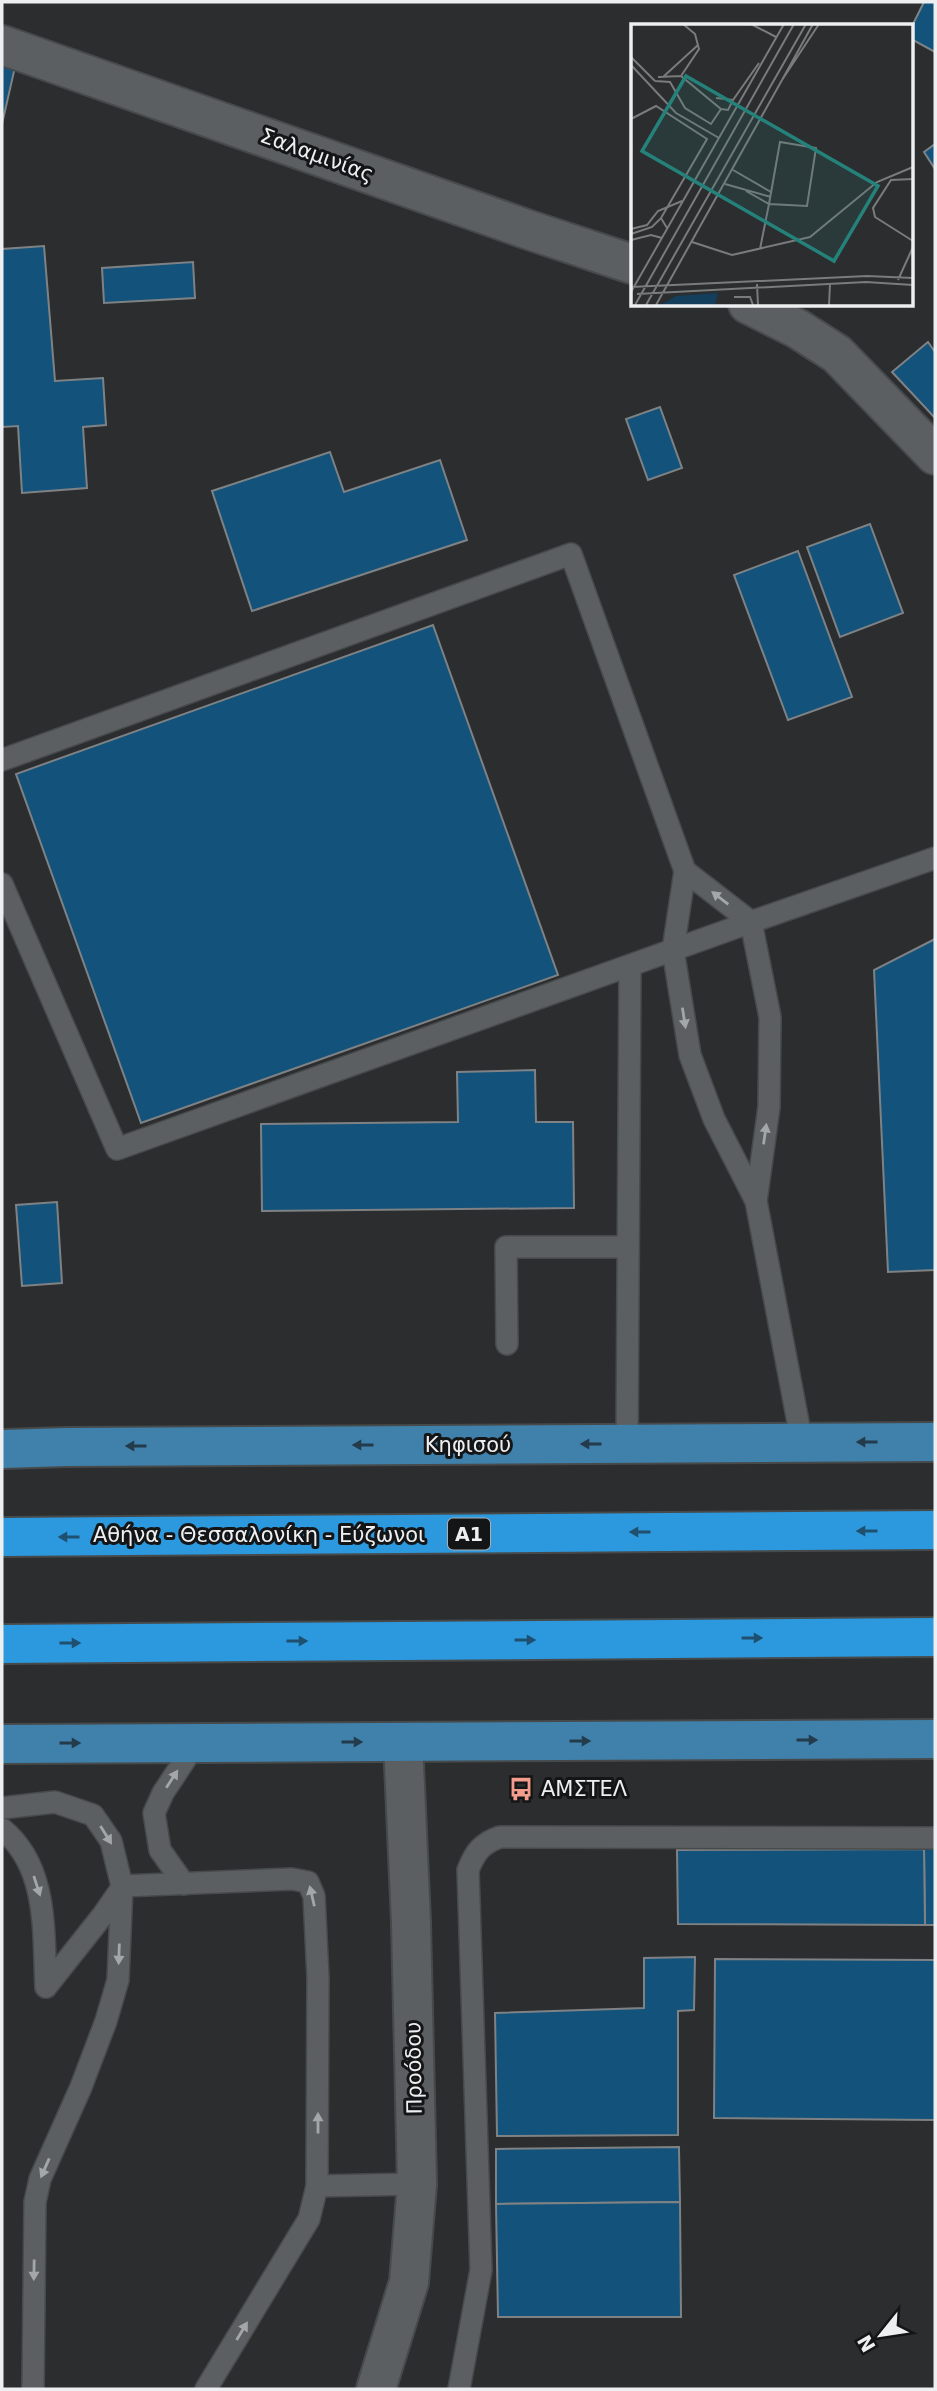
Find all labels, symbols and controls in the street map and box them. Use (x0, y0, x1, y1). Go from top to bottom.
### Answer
inset map (631, 24, 912, 306)
street label: Σαλαμινίας (257, 123, 377, 187)
one-way arrow (712, 891, 730, 906)
one-way arrow (679, 1007, 690, 1029)
one-way arrow (760, 1122, 771, 1144)
street label: Κηφισού (425, 1433, 511, 1457)
one-way arrow (856, 1436, 878, 1448)
one-way arrow (579, 1438, 601, 1450)
one-way arrow (352, 1439, 374, 1451)
one-way arrow (124, 1441, 146, 1452)
road number: Α1 (448, 1518, 490, 1550)
street label: Αθήνα - Θεσσαλονίκη - Εύζωνοι (93, 1523, 425, 1547)
one-way arrow (856, 1525, 878, 1536)
one-way arrow (628, 1526, 650, 1538)
one-way arrow (58, 1531, 80, 1543)
one-way arrow (742, 1632, 764, 1644)
one-way arrow (514, 1634, 536, 1646)
one-way arrow (287, 1635, 309, 1647)
one-way arrow (59, 1637, 81, 1649)
one-way arrow (797, 1734, 819, 1746)
one-way arrow (569, 1735, 591, 1747)
one-way arrow (342, 1736, 364, 1748)
one-way arrow (59, 1738, 81, 1749)
one-way arrow (165, 1770, 178, 1789)
bus stop icon: ΑΜΣΤΕΛ (507, 1775, 535, 1803)
place label: ΑΜΣΤΕΛ (541, 1777, 628, 1801)
one-way arrow (99, 1825, 112, 1844)
one-way arrow (33, 1875, 43, 1896)
one-way arrow (306, 1885, 317, 1907)
one-way arrow (114, 1943, 125, 1965)
street label: Προόδου (401, 2021, 427, 2115)
one-way arrow (312, 2112, 324, 2134)
one-way arrow (39, 2157, 50, 2178)
one-way arrow (28, 2259, 40, 2281)
north arrow (846, 2300, 916, 2370)
one-way arrow (235, 2321, 248, 2341)
text: N (853, 2331, 880, 2356)

